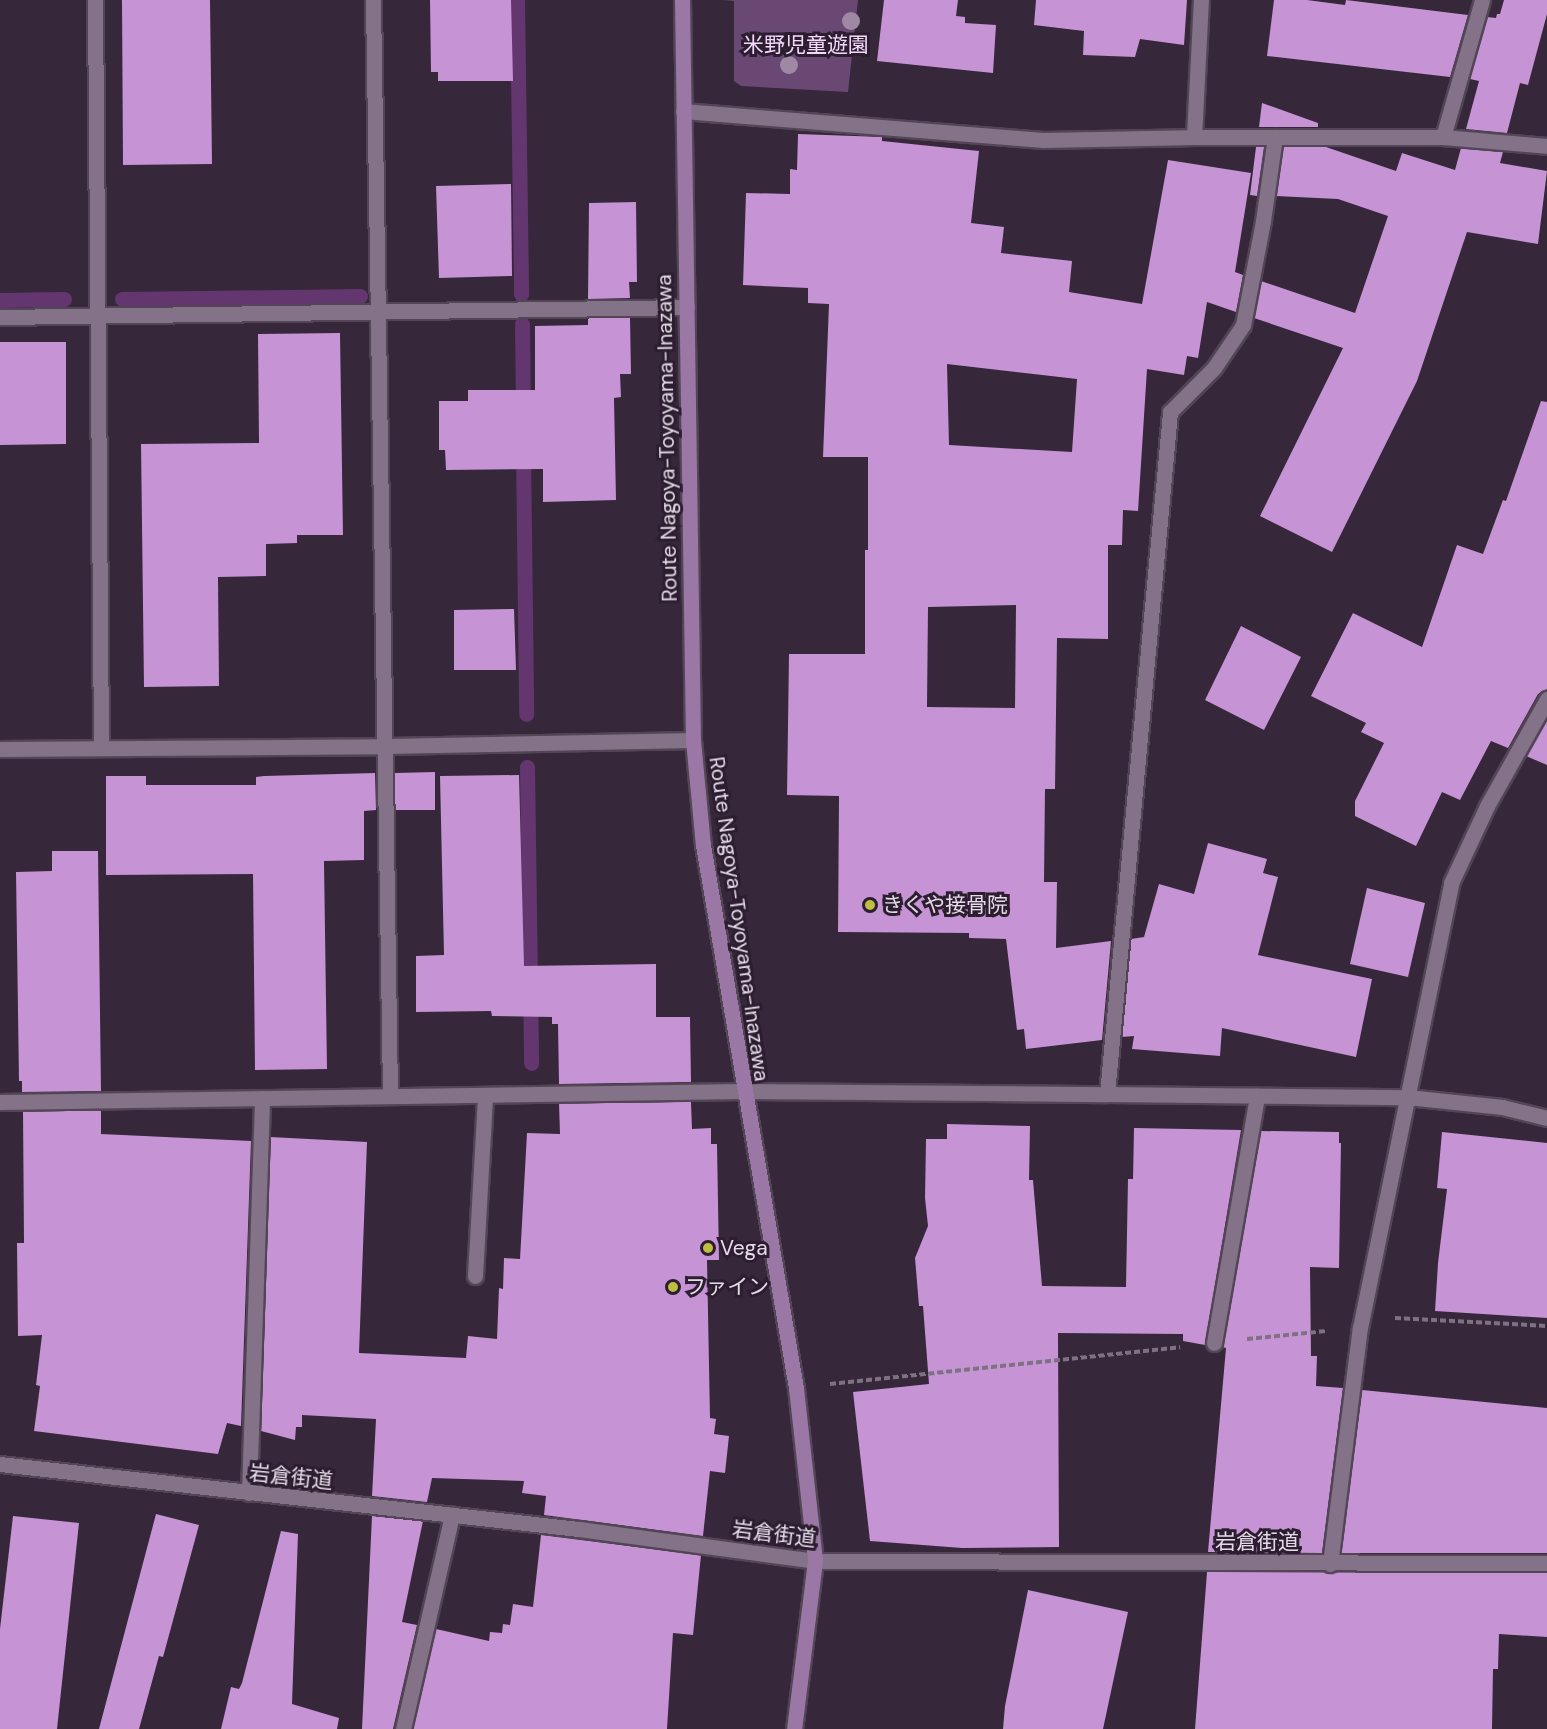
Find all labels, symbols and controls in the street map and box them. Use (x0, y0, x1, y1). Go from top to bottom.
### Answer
park label: 米野児童遊園 (743, 32, 869, 58)
street label: Route Nagoya-Toyoyama-Inazawa (652, 274, 682, 602)
street label: Route Nagoya-Toyoyama-Inazawa (704, 755, 774, 1083)
place label: きくや接骨院 (882, 892, 1008, 918)
marker: きくや接骨院 (863, 898, 877, 912)
place label: Vega (720, 1235, 768, 1261)
marker: Vega (701, 1241, 715, 1255)
place label: ファイン (685, 1274, 769, 1300)
marker: ファイン (666, 1280, 680, 1294)
street label: 岩倉街道 (248, 1460, 334, 1494)
street label: 岩倉街道 (731, 1516, 817, 1552)
street label: 岩倉街道 (1215, 1529, 1299, 1555)

